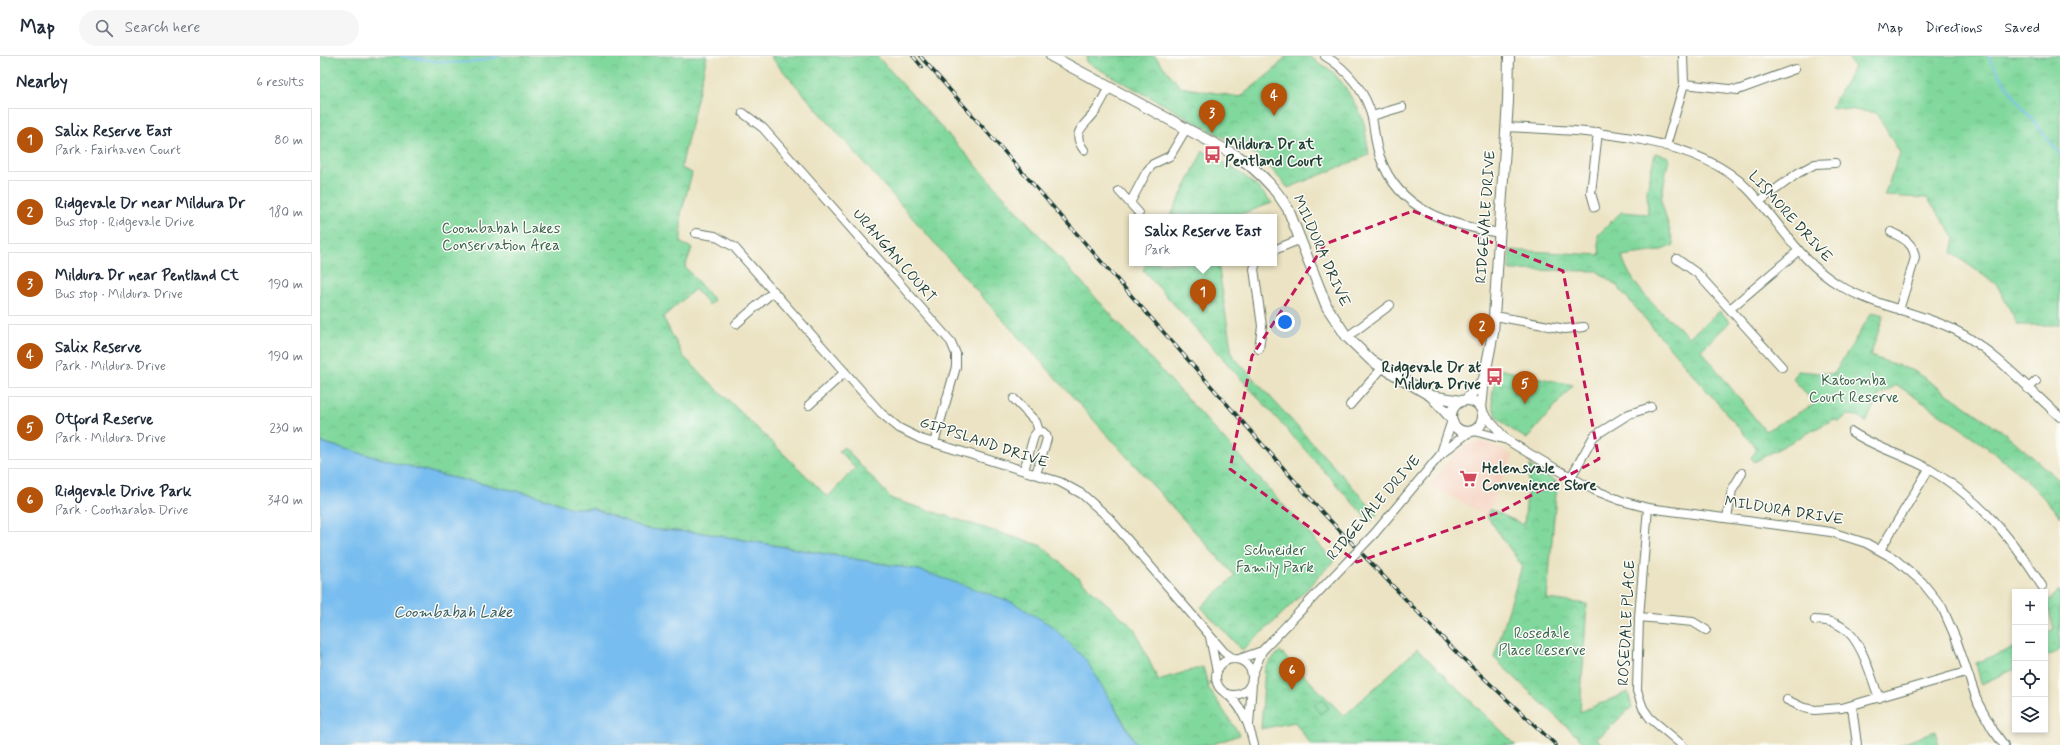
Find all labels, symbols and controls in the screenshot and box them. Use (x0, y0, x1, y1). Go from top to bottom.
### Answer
search box (79, 10, 359, 46)
text: Map (20, 15, 55, 40)
icon: search (93, 17, 115, 39)
text: Search here (125, 18, 200, 38)
text: Map (1877, 19, 1903, 37)
text: Directions (1925, 19, 1983, 37)
text: Saved (2005, 19, 2040, 37)
text: Nearby (16, 71, 68, 93)
text: 6 results (256, 74, 304, 91)
pin: 4 (1261, 83, 1287, 116)
pin: 3 (1199, 100, 1225, 133)
text: Salix Reserve East (55, 122, 172, 142)
text: 1 (27, 132, 33, 149)
text: 80 m (274, 132, 303, 149)
place label: Mildura Dr at Pentland Court (1225, 135, 1323, 172)
text: Park · Fairhaven Court (55, 142, 181, 159)
bus stop icon: Mildura Dr at Pentland Court (1202, 144, 1222, 164)
street label: RIDGEVALE DRIVE (1471, 149, 1501, 284)
street label: LISMORE DRIVE (1744, 167, 1837, 267)
street label: MILDURA DRIVE (1287, 192, 1355, 310)
text: Ridgevale Dr near Mildura Dr (55, 194, 245, 214)
text: 2 (27, 204, 33, 221)
text: 180 m (268, 204, 303, 221)
street label: URANGAN COURT (848, 205, 941, 307)
text: Bus stop · Ridgevale Drive (55, 214, 195, 231)
popup (1129, 214, 1277, 266)
park label: Coombabah Lakes Conservation Area (442, 219, 561, 256)
text: Salix Reserve East (1144, 222, 1262, 242)
text: Park (1144, 242, 1170, 259)
text: Mildura Dr near Pentland Ct (55, 266, 239, 286)
text: 3 (27, 276, 33, 293)
text: 190 m (268, 276, 303, 293)
pin: 1 (1190, 279, 1216, 312)
text: Bus stop · Mildura Drive (55, 286, 183, 303)
your location (1275, 312, 1295, 332)
pin: 2 (1469, 313, 1495, 346)
text: Salix Reserve (55, 338, 142, 358)
text: 4 (26, 348, 34, 365)
text: 190 m (268, 348, 303, 365)
text: Park · Mildura Drive (55, 358, 166, 375)
place label: Ridgevale Dr at Mildura Drive (1382, 358, 1481, 395)
bus stop icon: Ridgevale Dr at Mildura Drive (1484, 367, 1504, 387)
pin: 5 (1512, 371, 1538, 404)
park label: Katoomba Court Reserve (1809, 371, 1899, 408)
text: Otford Reserve (55, 410, 153, 430)
street label: GIPPSLAND DRIVE (917, 413, 1051, 473)
text: 5 (26, 420, 34, 437)
text: 230 m (269, 420, 303, 437)
text: Park · Mildura Drive (55, 430, 166, 447)
street label: RIDGEVALE DRIVE (1323, 451, 1425, 565)
place label: Helensvale Convenience Store (1482, 459, 1597, 496)
supermarket icon: Helensvale Convenience Store (1459, 468, 1479, 488)
text: Ridgevale Drive Park (55, 482, 191, 502)
text: 6 (27, 492, 33, 509)
text: 340 m (268, 492, 303, 509)
street label: MILDURA DRIVE (1723, 492, 1845, 530)
text: Park · Cootharaba Drive (55, 502, 188, 519)
park label: Schneider Family Park (1236, 541, 1314, 578)
street label: ROSEDALE PLACE (1614, 559, 1640, 686)
map controls (2012, 589, 2048, 733)
button: + (2012, 589, 2048, 625)
water label: Coombabah Lake (393, 602, 513, 623)
park label: Rosedale Place Reserve (1498, 624, 1586, 661)
button: − (2012, 625, 2048, 661)
pin: 6 (1279, 657, 1305, 690)
button: locate (2012, 661, 2048, 697)
button: layers (2012, 697, 2048, 733)

